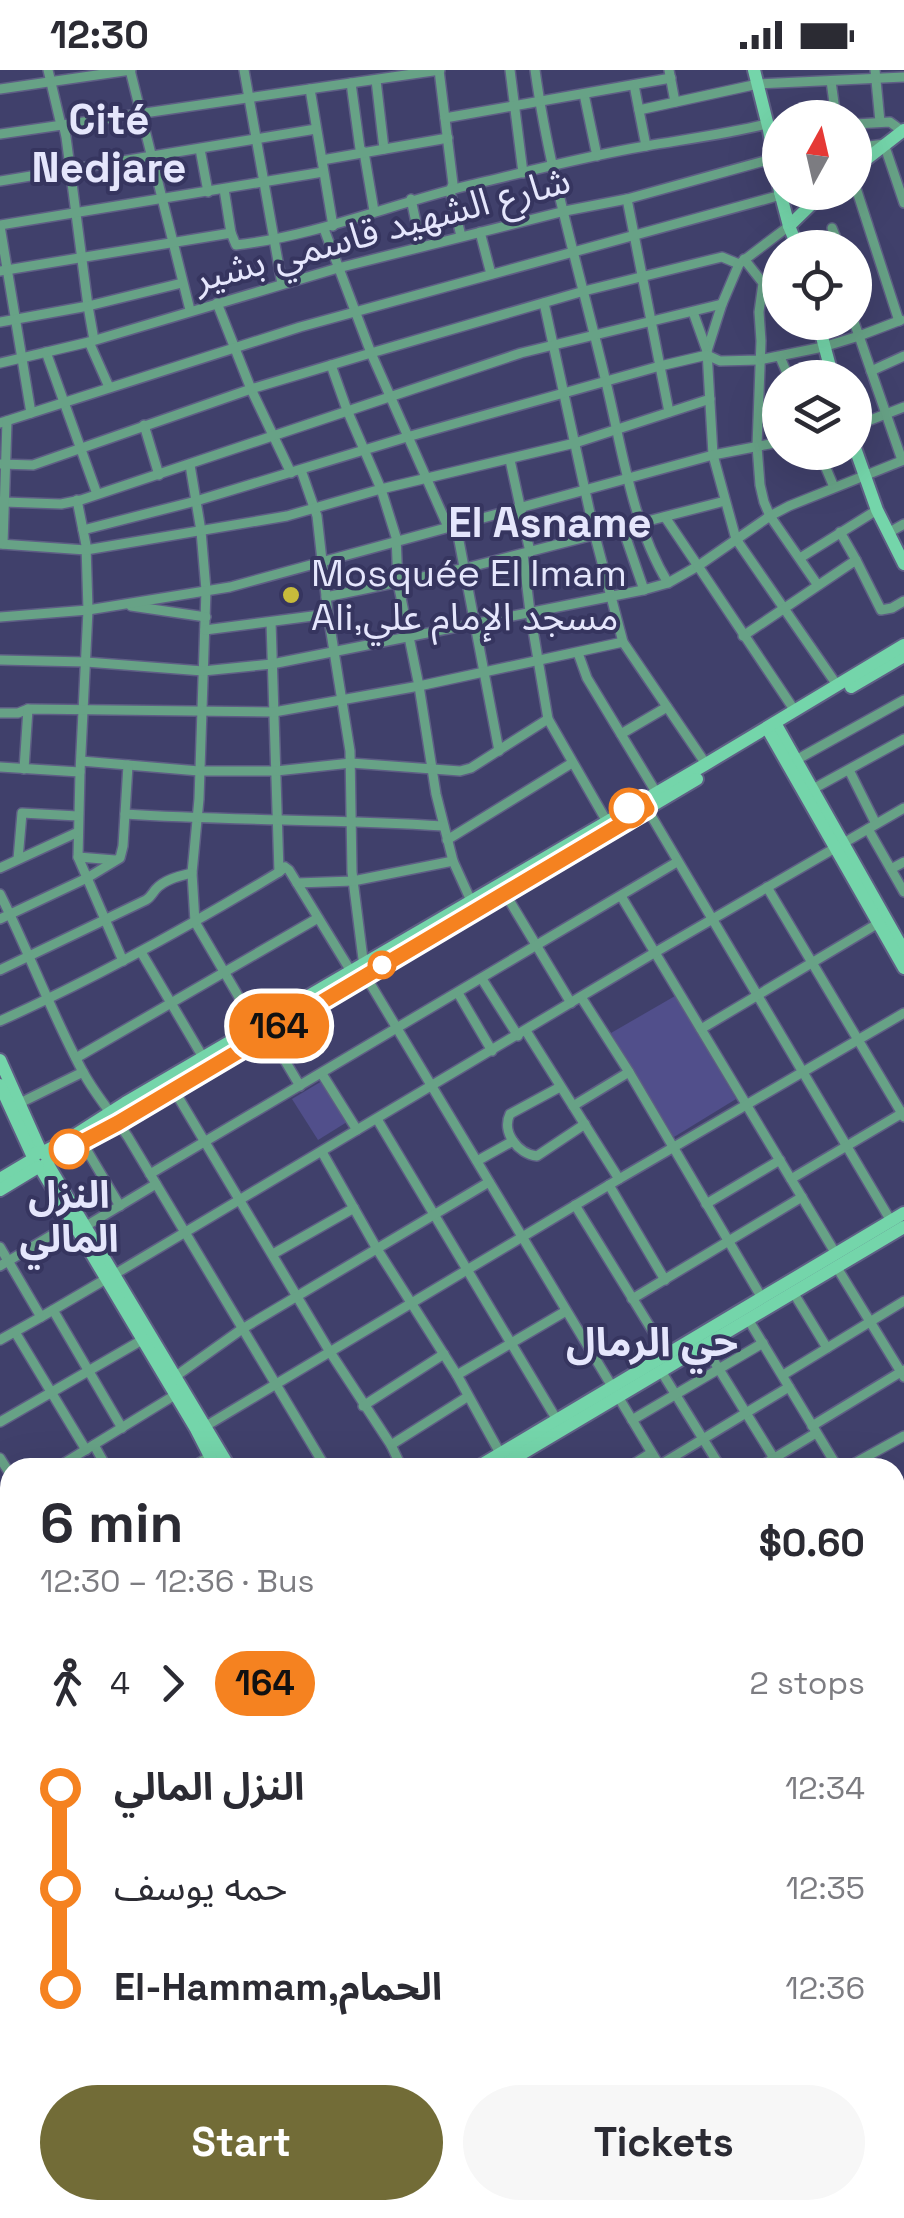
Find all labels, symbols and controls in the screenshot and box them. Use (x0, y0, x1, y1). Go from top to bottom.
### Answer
text: 12:30 (50, 11, 149, 59)
district label: Cité Nedjare (32, 93, 186, 194)
north arrow (762, 100, 872, 210)
map controls (762, 100, 872, 470)
street label: شارع الشهيد قاسمي بشير (188, 156, 577, 307)
button: locate (762, 230, 872, 340)
button: layers (762, 360, 872, 470)
district label: El Asname (448, 496, 652, 549)
place label: Mosquée El Imam Ali,مسجد الإمام علي (311, 549, 627, 646)
marker: Mosquée El Imam Ali,مسجد الإمام علي (280, 584, 302, 606)
unlabelled marker (610, 789, 648, 827)
unlabelled marker (369, 952, 395, 978)
line badge: 164 (222, 994, 336, 1058)
text: 164 (249, 1004, 309, 1048)
marker: النزل المالي (50, 1130, 88, 1168)
place label: النزل المالي (19, 1171, 119, 1270)
district label: حي الرمال (566, 1317, 738, 1374)
text: 6 min (40, 1488, 183, 1558)
text: $0.60 (759, 1519, 865, 1567)
text: 12:30 – 12:36 · Bus (40, 1561, 314, 1601)
icon: walk (40, 1656, 95, 1711)
icon: forward (145, 1656, 200, 1711)
text: 164 (235, 1661, 295, 1705)
text: 4 (110, 1663, 130, 1703)
text: 2 stops (750, 1663, 865, 1703)
text: النزل المالي (114, 1763, 304, 1811)
text: 12:34 (785, 1768, 865, 1808)
text: حمه يوسف (114, 1863, 287, 1911)
text: 12:35 (786, 1868, 865, 1908)
text: El-Hammam,الحمام (114, 1963, 442, 2011)
text: 12:36 (785, 1968, 865, 2008)
button: Start (40, 2085, 443, 2200)
button: Tickets (463, 2085, 865, 2200)

